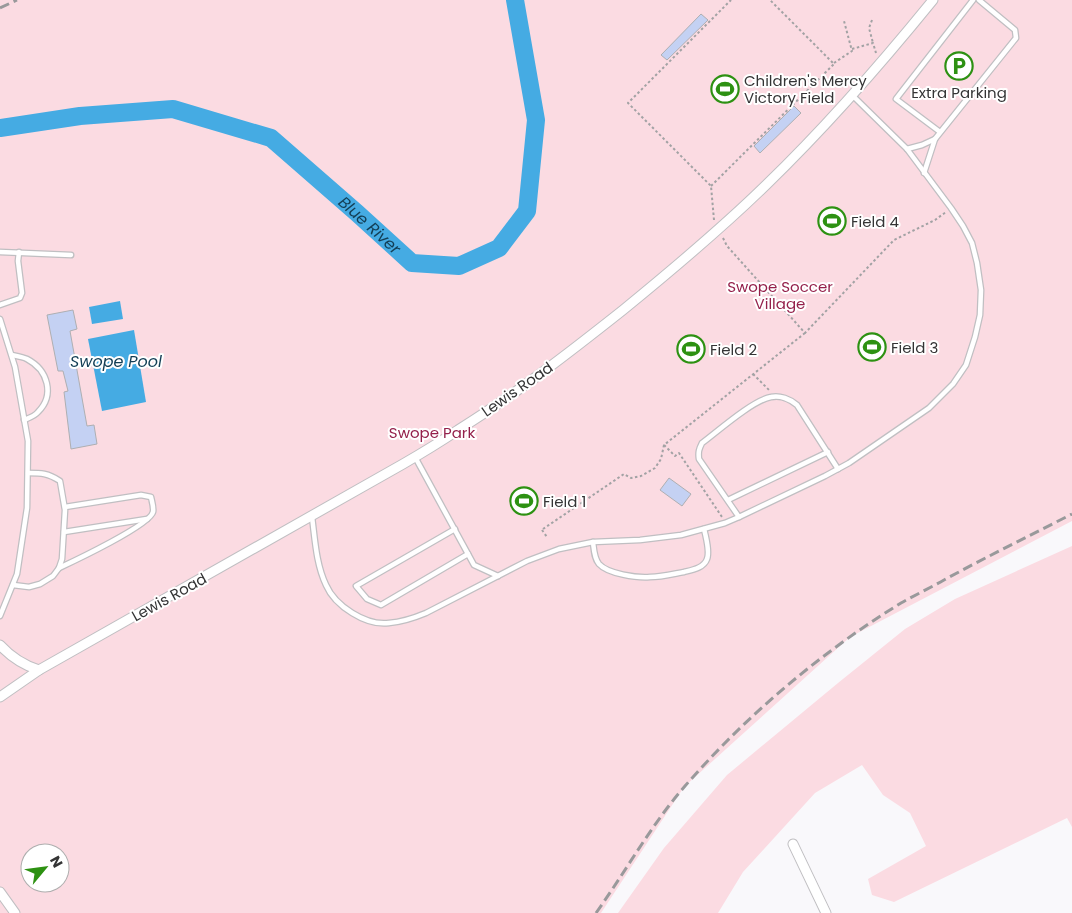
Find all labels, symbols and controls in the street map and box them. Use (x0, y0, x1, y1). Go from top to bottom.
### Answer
parking icon: Extra Parking (944, 51, 974, 81)
place label: Children's Mercy Victory Field (744, 70, 867, 108)
sports icon: Children's Mercy Victory Field (710, 74, 740, 104)
place label: Extra Parking (911, 82, 1007, 103)
water label: Blue River (334, 190, 407, 260)
sports icon: Field 4 (817, 206, 847, 236)
place label: Field 4 (851, 211, 899, 232)
park label: Swope Soccer Village (727, 276, 833, 314)
sports icon: Field 3 (857, 332, 887, 362)
sports icon: Field 2 (676, 334, 706, 364)
place label: Field 3 (891, 337, 938, 358)
place label: Field 2 (710, 339, 757, 360)
water label: Swope Pool (70, 350, 162, 373)
street label: Lewis Road (477, 357, 557, 421)
park label: Swope Park (389, 422, 475, 443)
sports icon: Field 1 (509, 486, 539, 516)
place label: Field 1 (543, 491, 586, 512)
street label: Lewis Road (128, 568, 210, 626)
north arrow (20, 843, 70, 893)
text: N (45, 852, 68, 871)

